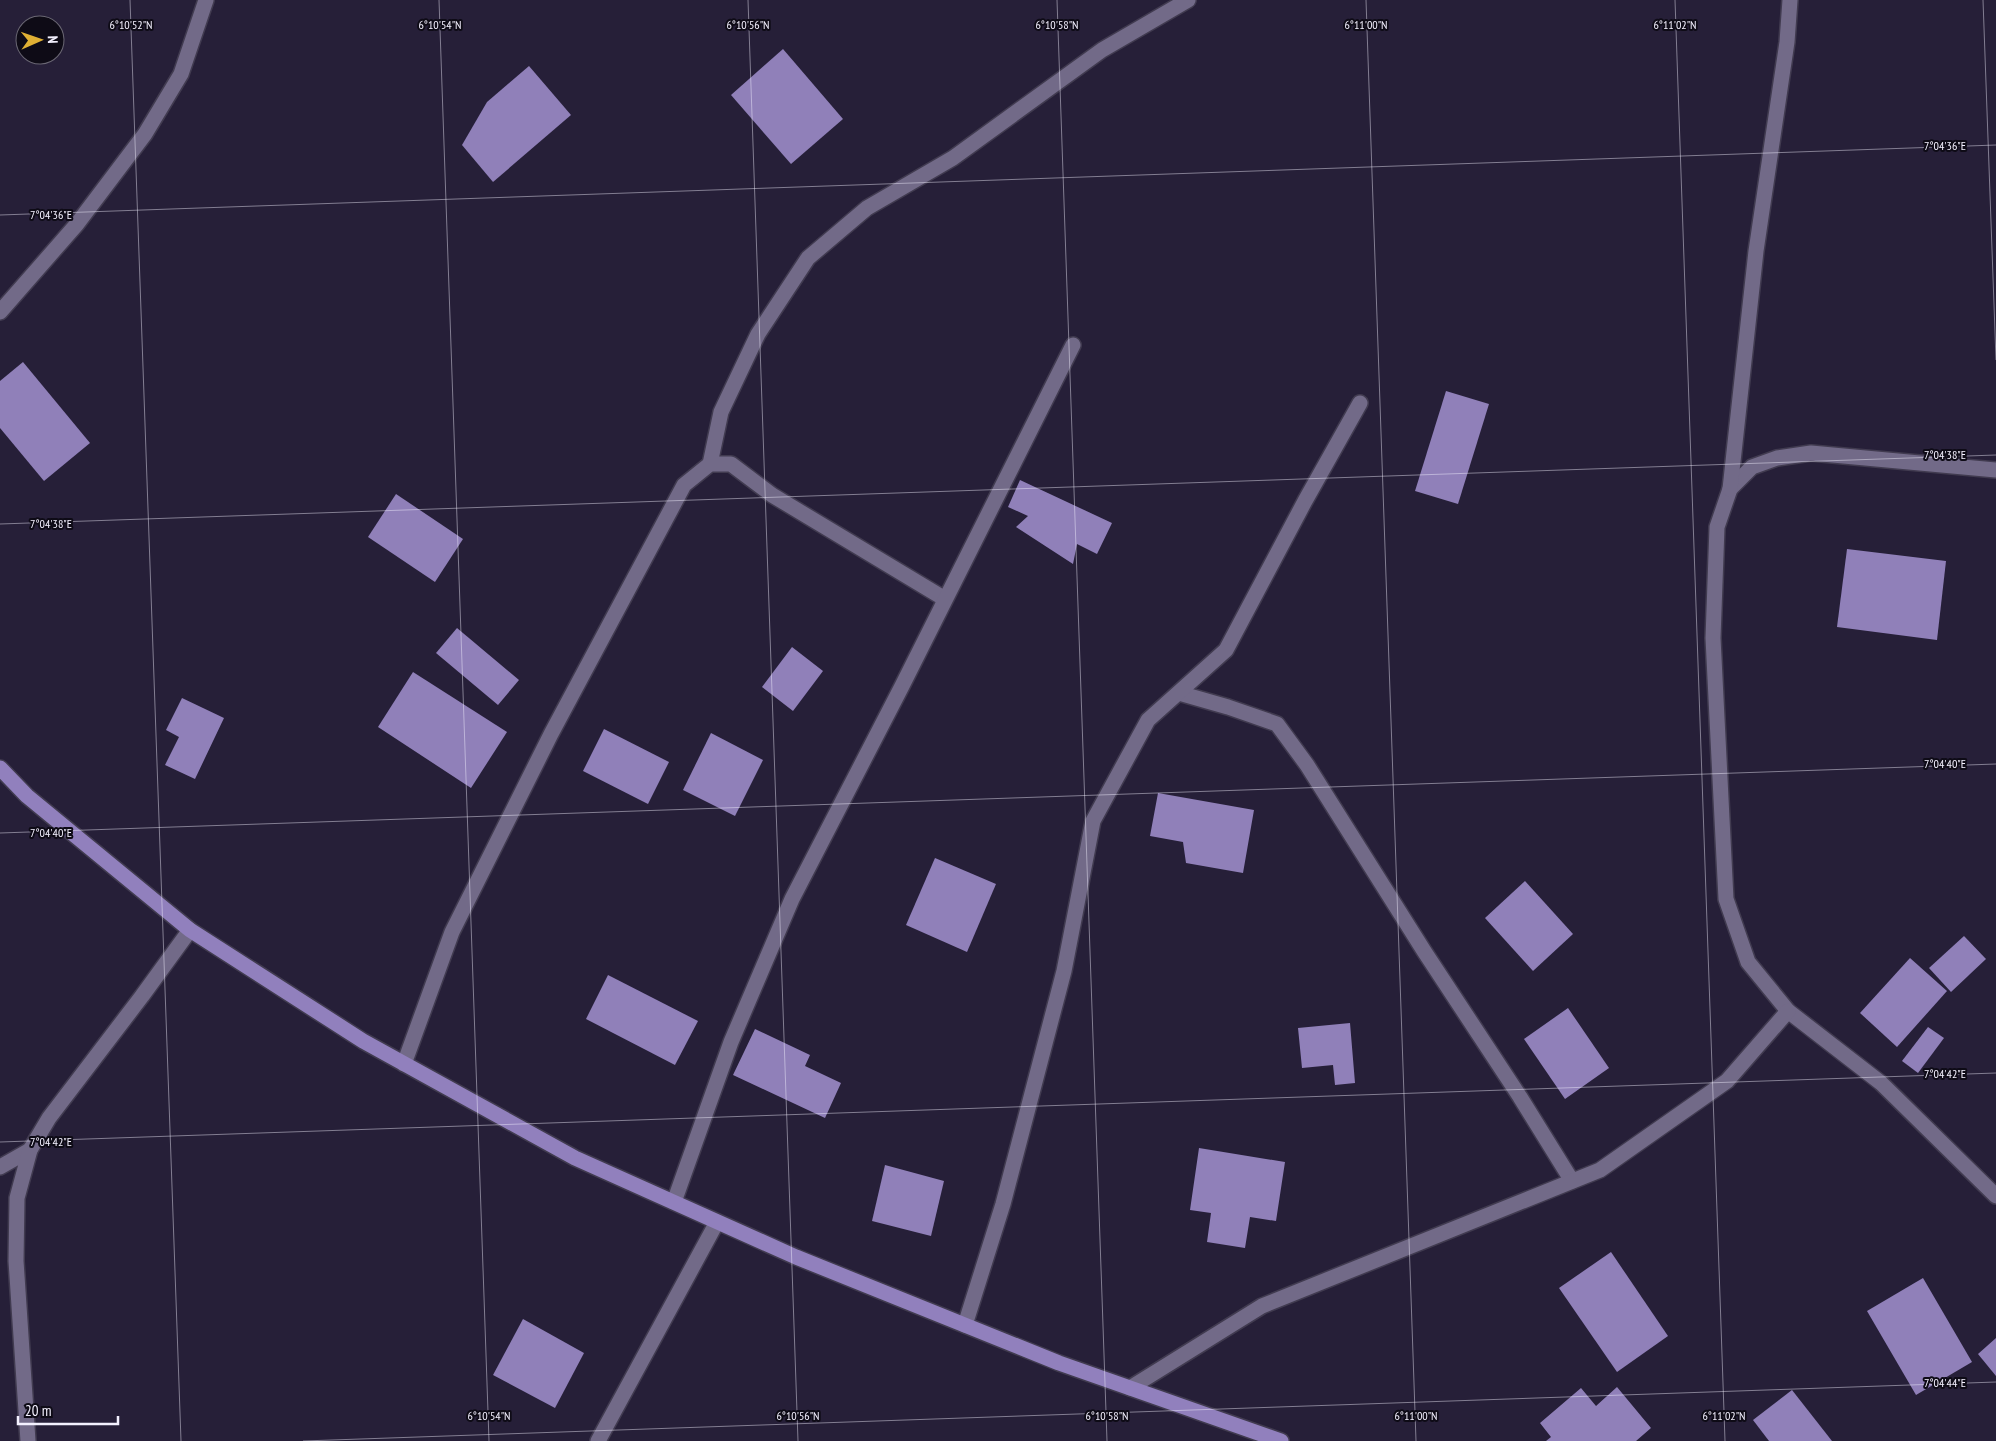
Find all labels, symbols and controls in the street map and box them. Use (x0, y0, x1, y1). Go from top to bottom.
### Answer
north arrow (15, 15, 65, 65)
text: 6°10'52"N (109, 17, 153, 32)
text: 6°10'54"N (418, 17, 462, 32)
text: 6°10'56"N (726, 17, 770, 32)
text: 6°10'58"N (1035, 17, 1079, 32)
text: 6°11'00"N (1344, 17, 1388, 32)
text: 6°11'02"N (1653, 17, 1697, 32)
text: N (44, 35, 62, 44)
text: 7°04'36"E (1924, 138, 1966, 153)
text: 7°04'36"E (30, 207, 72, 222)
text: 7°04'38"E (1924, 447, 1966, 462)
text: 7°04'38"E (30, 516, 72, 531)
text: 7°04'40"E (1924, 756, 1966, 771)
text: 7°04'40"E (30, 825, 72, 840)
text: 7°04'42"E (1924, 1066, 1966, 1081)
text: 7°04'42"E (30, 1134, 72, 1149)
text: 7°04'44"E (1924, 1375, 1966, 1390)
scale bar (18, 1394, 118, 1426)
text: 20 m (25, 1401, 51, 1420)
text: 6°10'54"N (467, 1408, 511, 1423)
text: 6°10'56"N (776, 1408, 820, 1423)
text: 6°10'58"N (1085, 1408, 1129, 1423)
text: 6°11'00"N (1394, 1408, 1438, 1423)
text: 6°11'02"N (1702, 1408, 1746, 1423)

